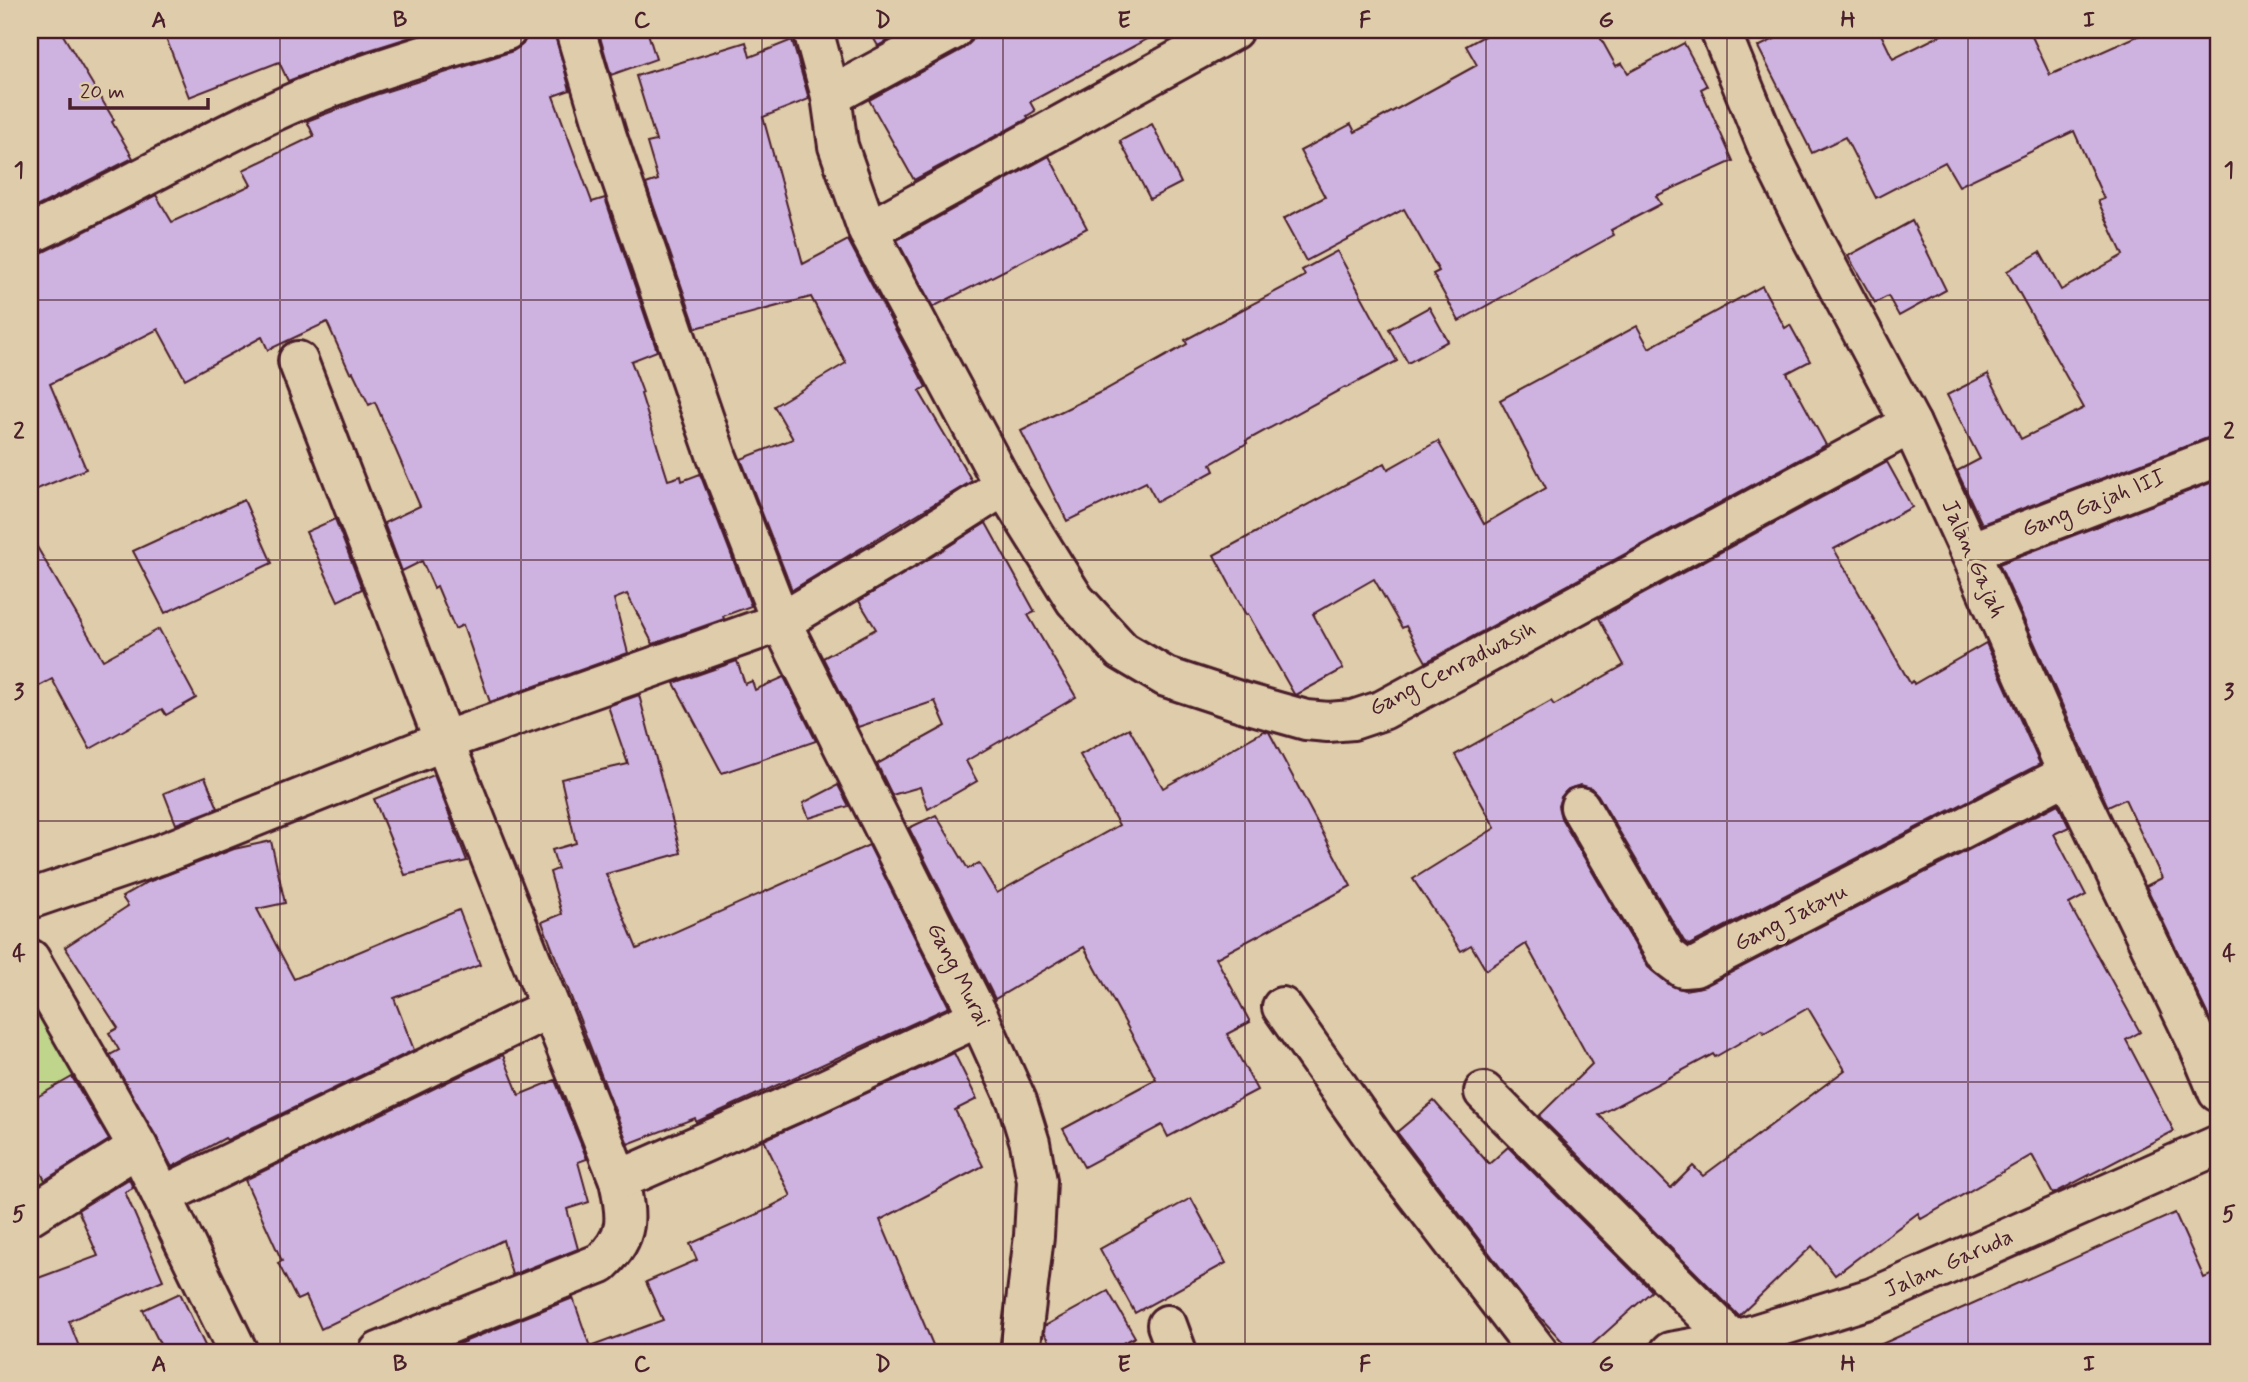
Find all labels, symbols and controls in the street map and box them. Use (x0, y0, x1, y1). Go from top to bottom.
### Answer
text: A (151, 6, 167, 36)
text: B (393, 6, 408, 36)
text: C (634, 6, 651, 36)
text: D (875, 6, 891, 36)
text: E (1117, 6, 1131, 36)
text: F (1359, 6, 1371, 36)
text: G (1598, 6, 1614, 36)
text: H (1840, 6, 1856, 36)
text: I (2083, 6, 2095, 36)
scale bar (70, 66, 208, 110)
text: 20 m (80, 78, 125, 106)
text: 1 (14, 156, 24, 186)
text: 1 (2224, 156, 2234, 186)
text: 2 (13, 417, 25, 447)
text: 2 (2223, 417, 2235, 447)
street label: Gang Gajah III (2018, 463, 2171, 547)
street label: Jalan Gajah (1934, 495, 2012, 623)
street label: Gang Cenradwasih (1365, 614, 1542, 726)
text: 3 (14, 678, 25, 708)
text: 3 (2224, 678, 2235, 708)
street label: Gang Jatayu (1729, 877, 1854, 961)
street label: Gang Murai (917, 918, 997, 1033)
text: 4 (12, 939, 26, 969)
text: 4 (2222, 939, 2236, 969)
text: 5 (12, 1200, 26, 1230)
text: 5 (2222, 1200, 2236, 1230)
street label: Jalan Garuda (1880, 1222, 2018, 1306)
text: A (151, 1350, 167, 1380)
text: B (393, 1350, 408, 1380)
text: C (634, 1350, 651, 1380)
text: D (875, 1350, 891, 1380)
text: E (1117, 1350, 1131, 1380)
text: F (1359, 1350, 1371, 1380)
text: G (1598, 1350, 1614, 1380)
text: H (1840, 1350, 1856, 1380)
text: I (2083, 1350, 2095, 1380)

